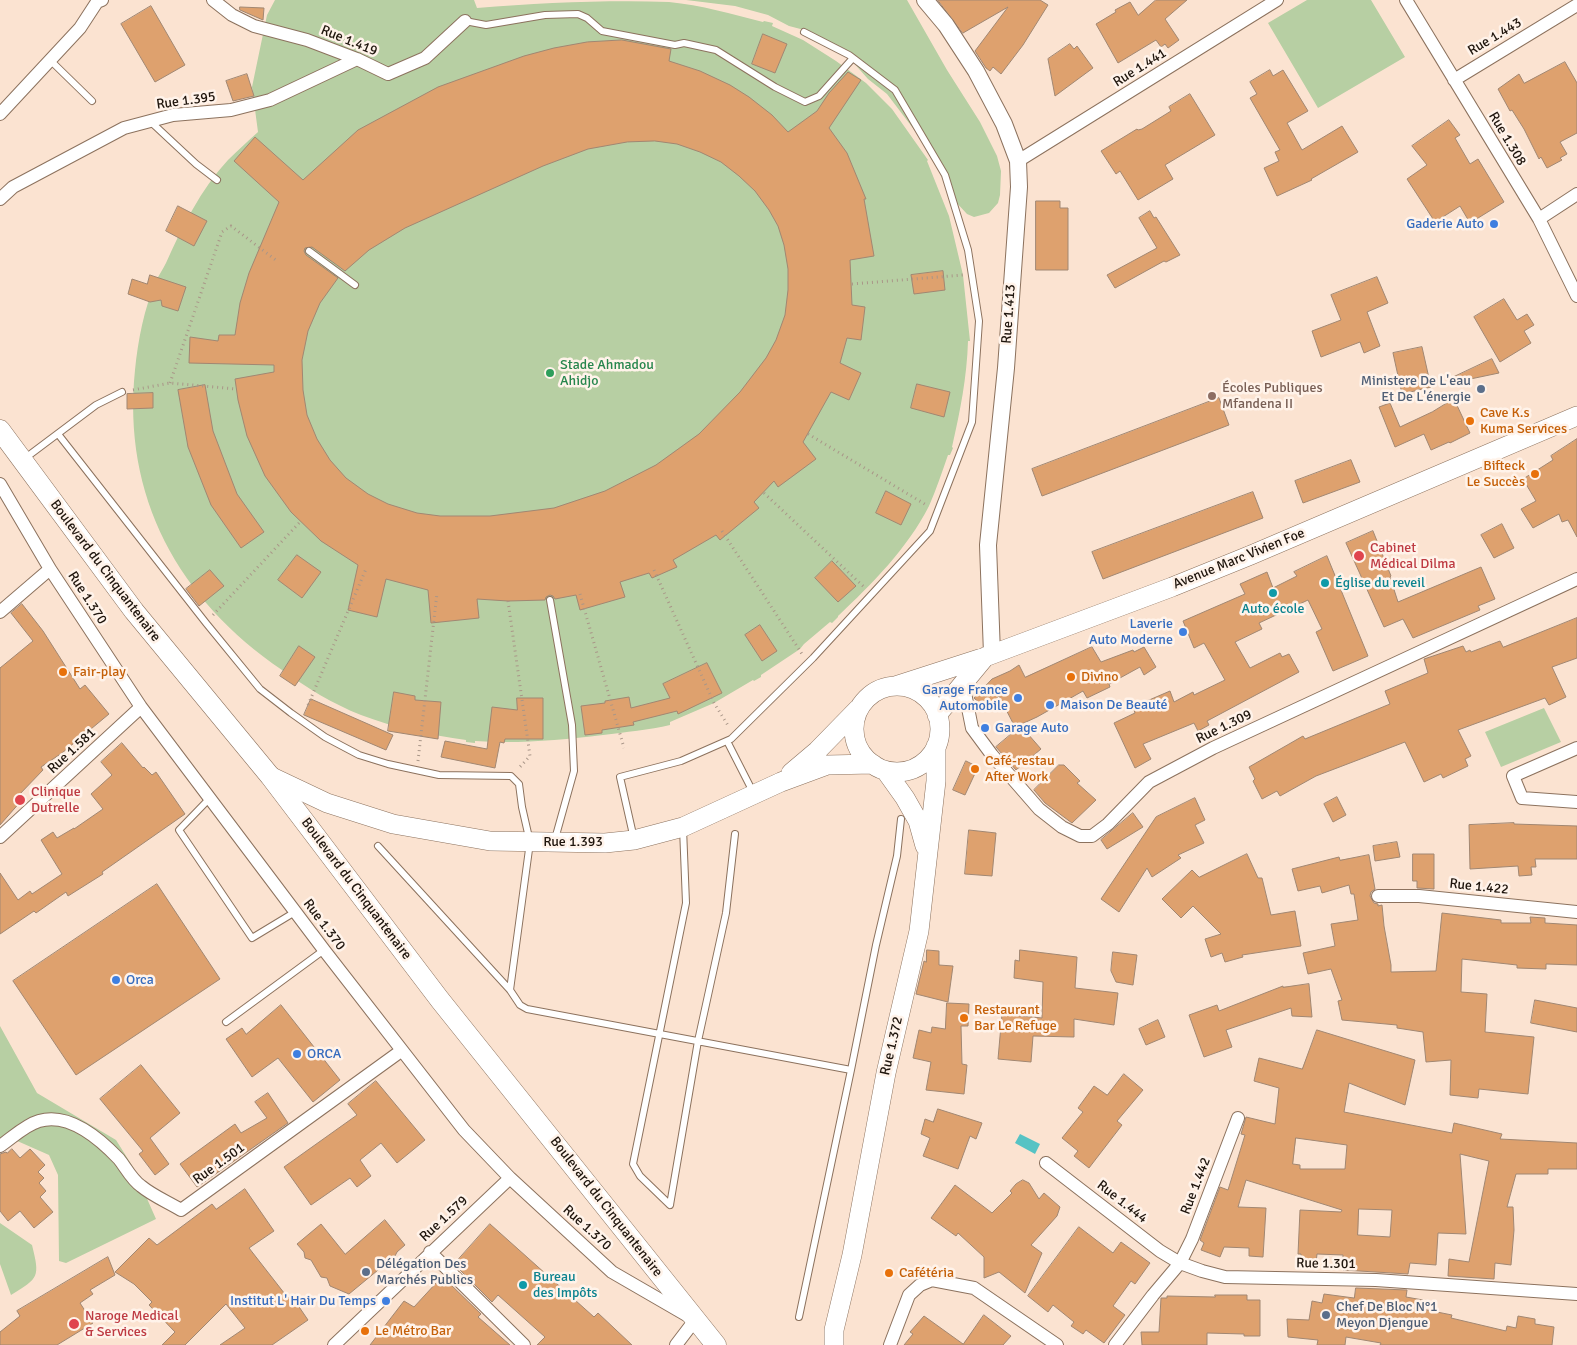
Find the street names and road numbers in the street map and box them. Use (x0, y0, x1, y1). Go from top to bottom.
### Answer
street label: Rue 1.443 (1465, 14, 1525, 60)
street label: Rue 1.419 (318, 22, 380, 60)
street label: Rue 1.441 (1110, 45, 1170, 91)
street label: Rue 1.395 (155, 89, 217, 113)
street label: Rue 1.308 (1484, 109, 1530, 169)
street label: Rue 1.413 (999, 284, 1019, 344)
street label: Boulevard du Cinquantenaire (46, 497, 164, 645)
street label: Avenue Marc Vivien Foe (1171, 525, 1307, 593)
street label: Rue 1.370 (64, 568, 110, 628)
street label: Rue 1.309 (1193, 706, 1255, 748)
street label: Rue 1.581 (44, 724, 100, 778)
street label: Boulevard du Cinquantenaire (297, 815, 415, 963)
street label: Rue 1.393 (543, 834, 603, 850)
street label: Rue 1.422 (1448, 876, 1510, 898)
street label: Rue 1.370 (299, 896, 349, 954)
street label: Rue 1.372 (877, 1015, 907, 1077)
street label: Boulevard du Cinquantenaire (546, 1134, 666, 1280)
street label: Rue 1.501 (190, 1140, 248, 1188)
street label: Rue 1.442 (1177, 1155, 1215, 1217)
street label: Rue 1.444 (1093, 1177, 1151, 1227)
street label: Rue 1.579 (416, 1192, 472, 1246)
street label: Rue 1.370 (559, 1202, 615, 1254)
street label: Rue 1.301 (1296, 1255, 1356, 1273)

